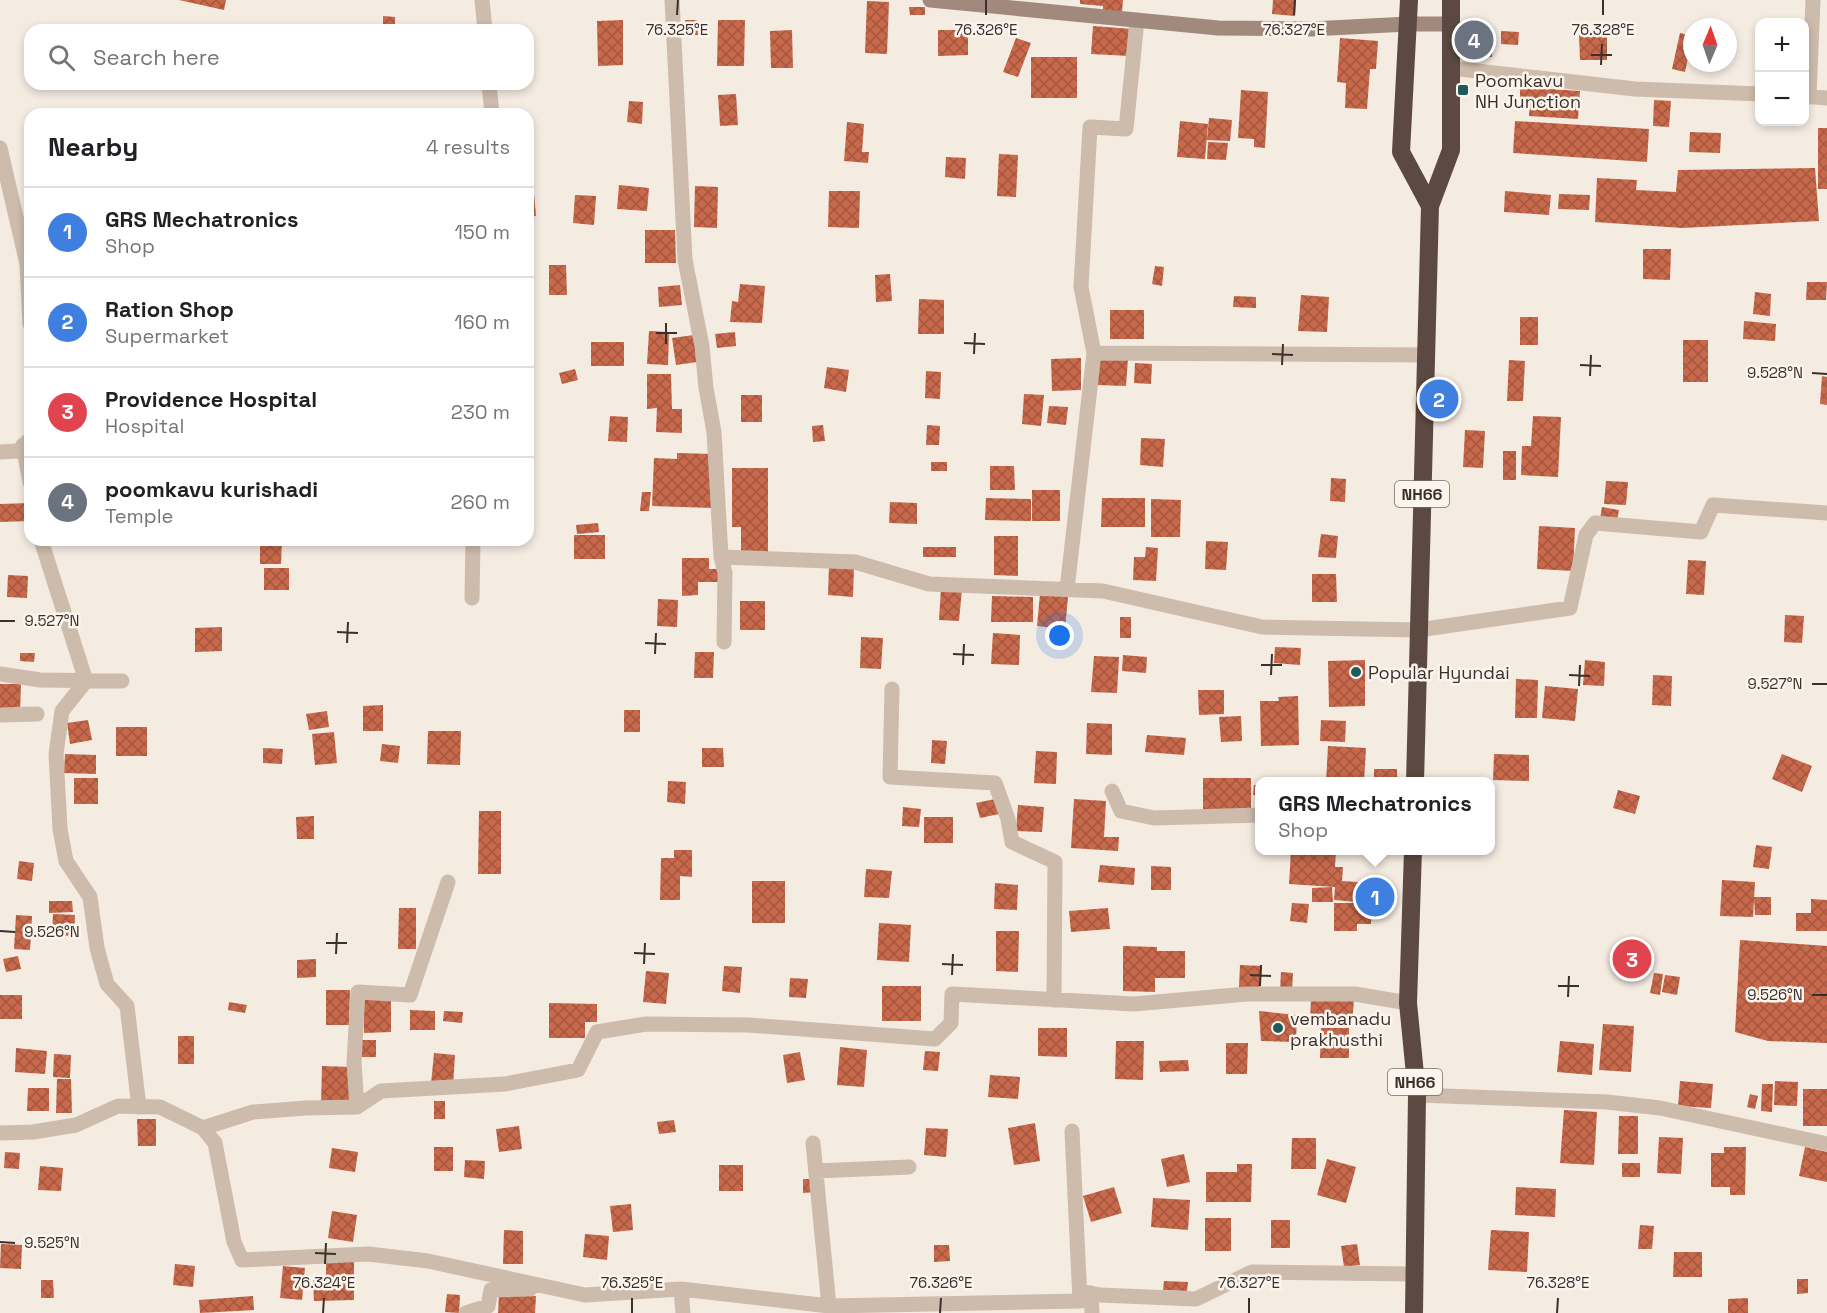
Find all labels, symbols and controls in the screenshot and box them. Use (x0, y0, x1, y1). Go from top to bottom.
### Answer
pin: 4 (1454, 18, 1494, 63)
north arrow (1683, 18, 1737, 72)
map controls (1755, 18, 1809, 126)
button: + (1755, 18, 1809, 72)
text: 76.325°E (646, 20, 708, 39)
text: 76.326°E (955, 20, 1017, 39)
text: 76.327°E (1263, 20, 1325, 39)
text: 76.328°E (1572, 20, 1634, 39)
search box (24, 24, 534, 90)
icon: search (45, 41, 78, 74)
text: Search here (93, 43, 220, 71)
place label: Poomkavu NH Junction (1475, 69, 1581, 113)
button: − (1755, 72, 1809, 126)
marker: Poomkavu NH Junction (1456, 83, 1470, 97)
text: Nearby (48, 130, 138, 164)
text: 4 results (426, 134, 510, 160)
text: GRS Mechatronics (105, 205, 299, 233)
text: 1 (63, 219, 72, 245)
text: 150 m (455, 219, 510, 245)
text: Shop (105, 233, 155, 259)
text: Ration Shop (105, 295, 234, 323)
text: 2 (62, 309, 73, 335)
text: 160 m (454, 309, 510, 335)
text: Supermarket (105, 323, 229, 349)
text: 9.528°N (1747, 363, 1803, 382)
pin: 2 (1420, 376, 1458, 422)
text: Providence Hospital (105, 385, 317, 413)
text: 3 (61, 399, 74, 425)
text: 230 m (451, 399, 510, 425)
text: Hospital (105, 413, 184, 439)
text: poomkavu kurishadi (105, 475, 318, 503)
road number: NH66 (1395, 481, 1449, 507)
text: 4 (61, 489, 74, 515)
text: 260 m (451, 489, 510, 515)
text: Temple (105, 503, 173, 529)
text: 9.527°N (25, 611, 79, 630)
your location (1045, 621, 1074, 650)
place label: Popular Hyundai (1368, 661, 1510, 684)
marker: Popular Hyundai (1349, 665, 1363, 679)
text: 9.527°N (1748, 674, 1802, 693)
popup (1255, 777, 1495, 855)
text: GRS Mechatronics (1278, 789, 1472, 817)
text: Shop (1278, 817, 1328, 843)
pin: 1 (1356, 874, 1394, 920)
text: 9.526°N (24, 922, 80, 941)
pin: 3 (1612, 936, 1652, 982)
text: 9.526°N (1747, 985, 1803, 1004)
place label: vembanadu prakhusthi (1290, 1007, 1391, 1051)
marker: vembanadu prakhusthi (1271, 1021, 1285, 1035)
road number: NH66 (1388, 1069, 1442, 1095)
text: 9.525°N (24, 1233, 80, 1252)
text: 76.324°E (293, 1273, 355, 1292)
text: 76.325°E (601, 1273, 663, 1292)
text: 76.326°E (910, 1273, 972, 1292)
text: 76.327°E (1218, 1273, 1280, 1292)
text: 76.328°E (1527, 1273, 1589, 1292)

